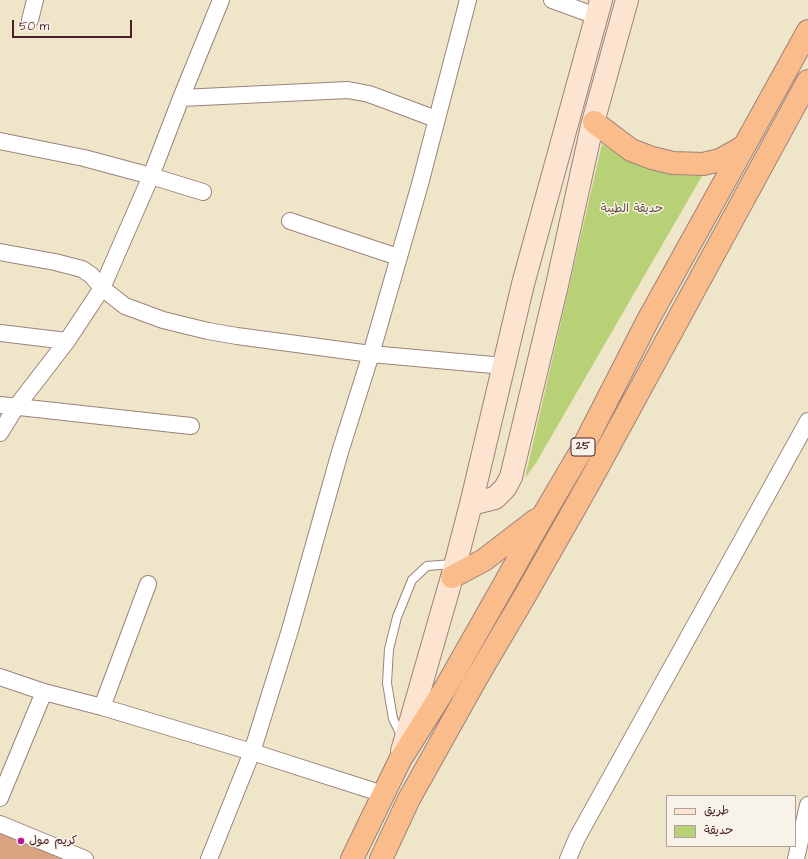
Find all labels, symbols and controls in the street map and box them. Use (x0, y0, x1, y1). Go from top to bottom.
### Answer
scale bar (14, 12, 134, 38)
text: 50 m (19, 18, 49, 35)
park label: حديقة الطيبة (601, 202, 663, 216)
road number: 25 (571, 438, 595, 456)
legend (666, 795, 796, 847)
text: طريق (704, 802, 729, 819)
text: حديقة (704, 822, 733, 839)
place label: كريم مول (29, 834, 77, 848)
marker: كريم مول (16, 836, 26, 846)

